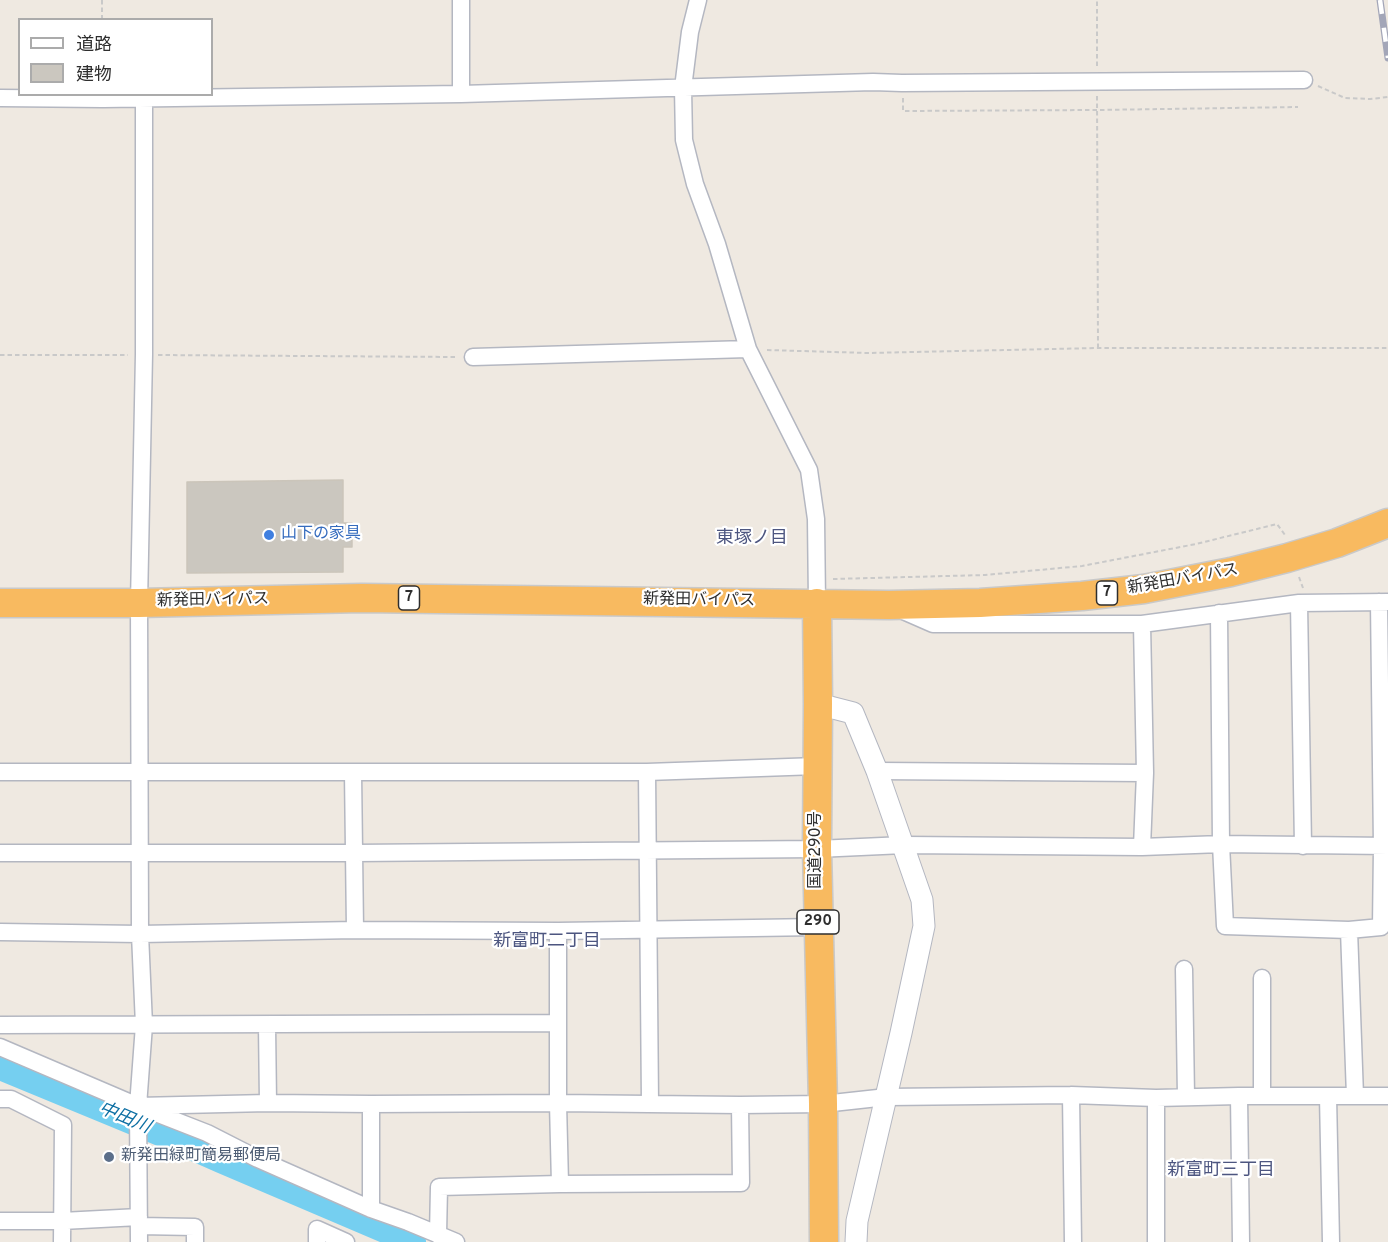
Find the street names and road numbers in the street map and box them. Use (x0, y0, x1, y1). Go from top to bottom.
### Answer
street label: 新発田バイパス (1126, 561, 1240, 599)
road number: 7 (1096, 581, 1118, 605)
road number: 7 (398, 586, 420, 610)
street label: 新発田バイパス (157, 590, 269, 612)
street label: 新発田バイパス (643, 590, 755, 612)
street label: 国道290号 (807, 811, 827, 889)
road number: 290 (797, 910, 839, 934)

